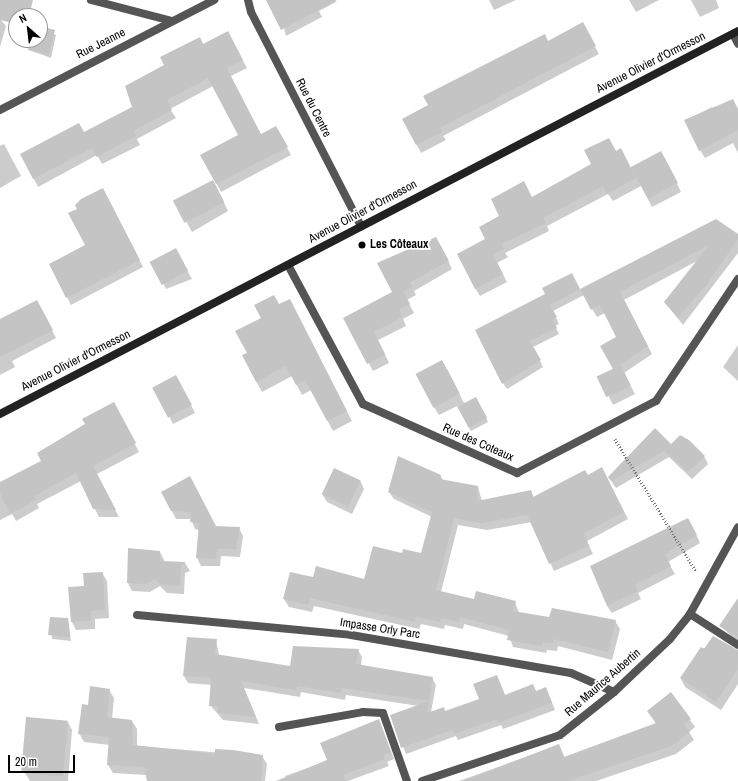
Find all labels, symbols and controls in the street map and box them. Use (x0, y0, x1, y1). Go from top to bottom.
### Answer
north arrow (8, 8, 48, 48)
text: N (17, 11, 29, 26)
street label: Rue Jeanne (74, 26, 128, 62)
street label: Avenue Olivier d'Ormesson (594, 29, 708, 97)
street label: Rue du Centre (292, 76, 334, 140)
street label: Avenue Olivier d'Ormesson (306, 177, 420, 247)
place label: Les Côteaux (370, 238, 429, 252)
marker: Les Côteaux (357, 240, 367, 250)
street label: Avenue Olivier d'Ormesson (19, 327, 133, 395)
street label: Rue des Coteaux (440, 421, 516, 465)
street label: Impasse Orly Parc (339, 616, 421, 642)
street label: Rue Maurice Aubertin (562, 646, 644, 720)
scale bar (10, 747, 77, 773)
text: 20 m (15, 754, 37, 770)

